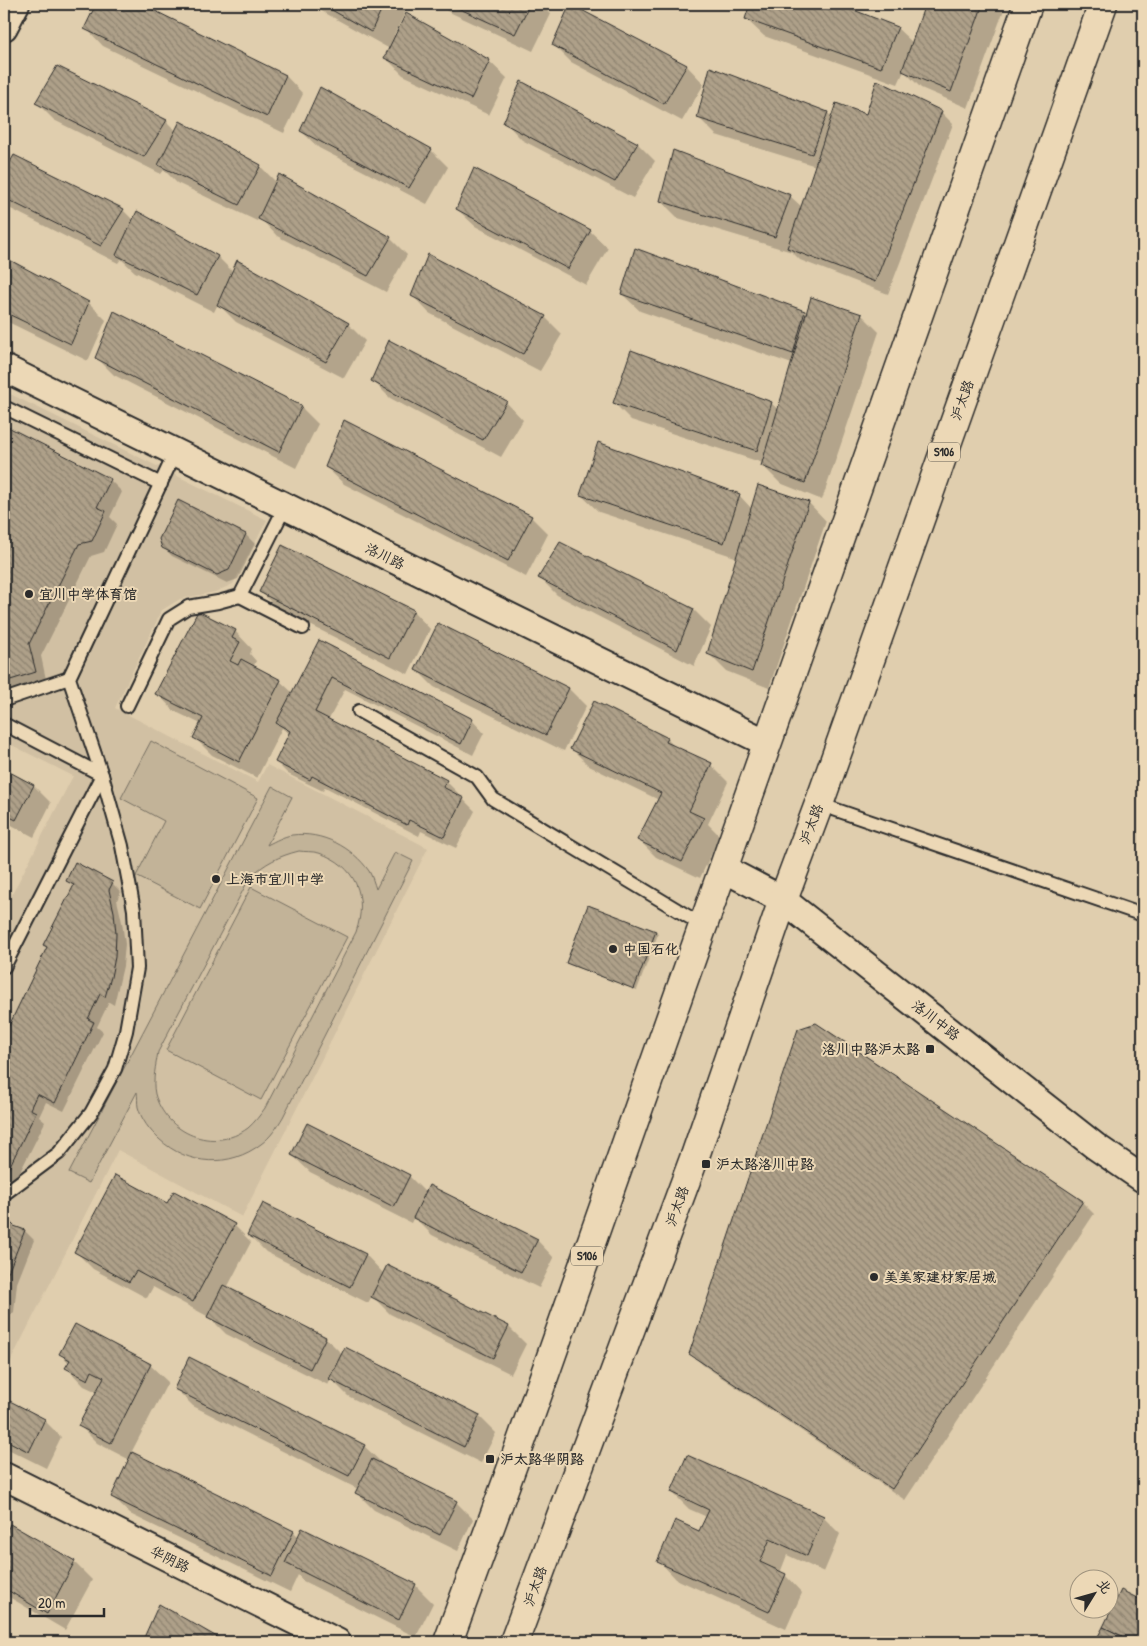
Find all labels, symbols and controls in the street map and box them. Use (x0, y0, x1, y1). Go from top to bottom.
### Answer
street label: 沪太路 (945, 377, 978, 423)
road number: S106 (928, 442, 960, 462)
street label: 洛川路 (362, 538, 408, 573)
place label: 宜川中学体育馆 (39, 584, 137, 603)
marker: 宜川中学体育馆 (23, 588, 35, 600)
street label: 沪太路 (794, 801, 827, 847)
place label: 上海市宜川中学 (226, 869, 324, 888)
marker: 上海市宜川中学 (210, 873, 222, 885)
place label: 中国石化 (623, 939, 679, 958)
marker: 中国石化 (607, 943, 619, 955)
street label: 洛川中路 (908, 995, 964, 1044)
place label: 洛川中路沪太路 (822, 1039, 920, 1058)
marker: 洛川中路沪太路 (924, 1043, 936, 1055)
place label: 沪太路洛川中路 (716, 1154, 814, 1173)
marker: 沪太路洛川中路 (700, 1158, 712, 1170)
street label: 沪太路 (660, 1183, 693, 1229)
road number: S106 (571, 1246, 603, 1266)
place label: 美美家建材家居城 (884, 1267, 996, 1286)
marker: 美美家建材家居城 (868, 1271, 880, 1283)
place label: 沪太路华阴路 (500, 1449, 584, 1468)
marker: 沪太路华阴路 (484, 1453, 496, 1465)
street label: 华阴路 (147, 1541, 193, 1576)
street label: 沪太路 (518, 1563, 551, 1609)
north arrow (1070, 1568, 1120, 1618)
text: 北 (1093, 1575, 1117, 1597)
scale bar (30, 1586, 104, 1618)
text: 20 m (38, 1592, 65, 1613)

